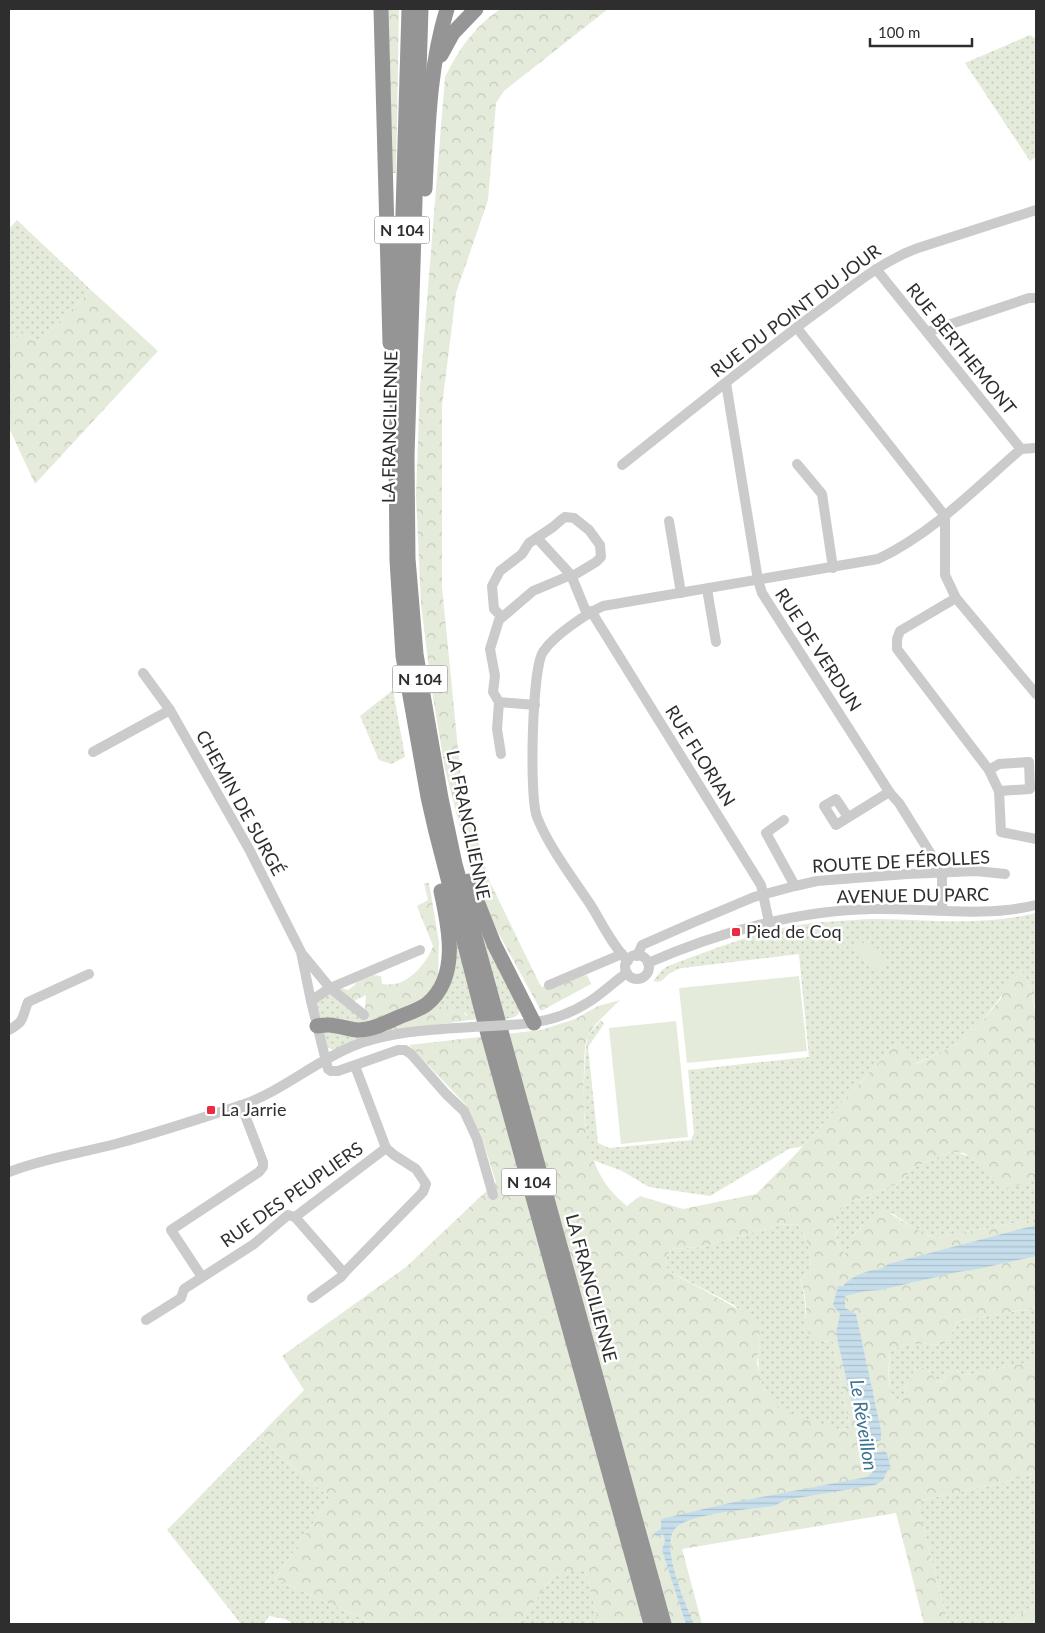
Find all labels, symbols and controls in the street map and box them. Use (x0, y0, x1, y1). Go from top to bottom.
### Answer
scale bar (870, 15, 972, 47)
text: 100 m (878, 23, 920, 41)
road number: N 104 (374, 216, 430, 244)
street label: RUE DU POINT DU JOUR (706, 239, 885, 381)
street label: RUE BERTHEMONT (902, 278, 1022, 419)
street label: LA FRANCILIENNE (377, 351, 401, 503)
street label: RUE DE VERDUN (771, 584, 867, 715)
road number: N 104 (392, 666, 448, 692)
street label: RUE FLORIAN (661, 701, 741, 810)
street label: CHEMIN DE SURGÉ (192, 726, 290, 879)
street label: LA FRANCILIENNE (442, 748, 496, 902)
street label: ROUTE DE FÉROLLES (812, 845, 990, 877)
street label: AVENUE DU PARC (837, 883, 989, 907)
place label: Pied de Coq (746, 920, 842, 942)
marker: Pied de Coq (730, 926, 742, 938)
place label: La Jarrie (221, 1098, 286, 1120)
marker: La Jarrie (205, 1104, 217, 1116)
street label: RUE DES PEUPLIERS (216, 1137, 367, 1252)
road number: N 104 (502, 1168, 556, 1196)
street label: LA FRANCILIENNE (562, 1211, 622, 1364)
water label: Le Réveillon (846, 1378, 883, 1472)

